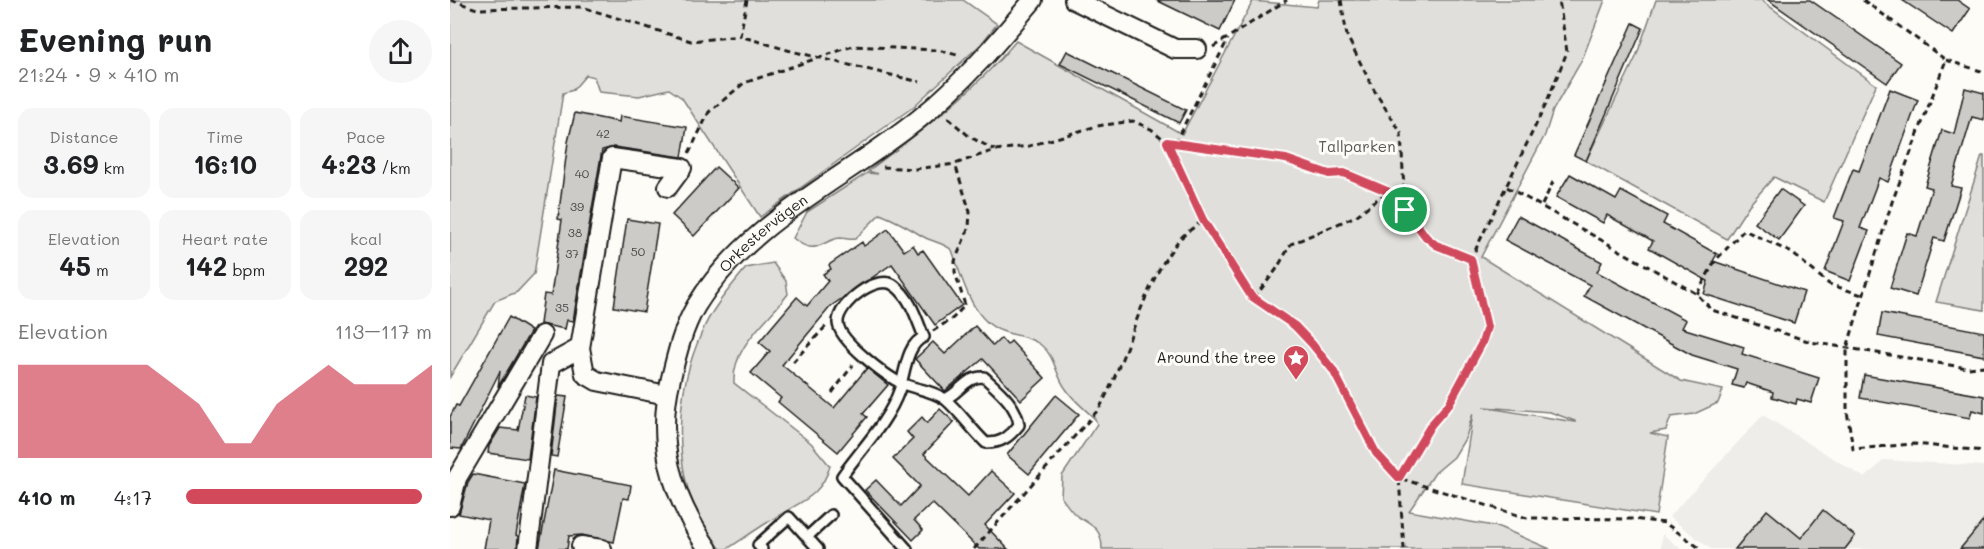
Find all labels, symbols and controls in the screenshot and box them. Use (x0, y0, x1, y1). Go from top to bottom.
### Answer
text: Evening run (18, 17, 212, 60)
button: share (369, 20, 432, 83)
text: 21:24 · 9 × 410 m (18, 61, 179, 87)
house number: 42 (596, 125, 610, 141)
text: Distance (50, 126, 118, 147)
text: Time (207, 126, 243, 147)
text: Pace (346, 126, 386, 147)
park label: Tallparken (1319, 136, 1395, 156)
text: 3.69 (43, 147, 98, 181)
text: 16:10 (193, 147, 257, 181)
text: 4:23 (321, 147, 376, 181)
text: km (98, 157, 125, 178)
text: /km (376, 157, 411, 178)
house number: 40 (575, 165, 590, 181)
pin (1379, 184, 1430, 235)
street label: Orkestervägen (714, 189, 811, 276)
icon: arrive (1388, 193, 1421, 226)
house number: 39 (570, 198, 584, 214)
house number: 38 (568, 224, 582, 240)
text: Elevation (48, 228, 120, 249)
text: Heart rate (182, 228, 268, 249)
text: kcal (350, 228, 382, 249)
house number: 50 (631, 243, 646, 259)
house number: 37 (565, 245, 579, 261)
text: 45 (59, 249, 91, 283)
text: 142 (185, 249, 227, 283)
text: 292 (344, 249, 388, 283)
text: m (91, 259, 109, 280)
text: bpm (227, 259, 265, 280)
house number: 35 (555, 299, 569, 315)
text: Elevation (18, 318, 108, 344)
text: 113–117 m (335, 318, 432, 344)
place icon: Around the tree (1281, 343, 1311, 381)
place label: Around the tree (1157, 347, 1276, 367)
text: 410 m (18, 484, 75, 510)
text: 4:17 (114, 484, 152, 510)

